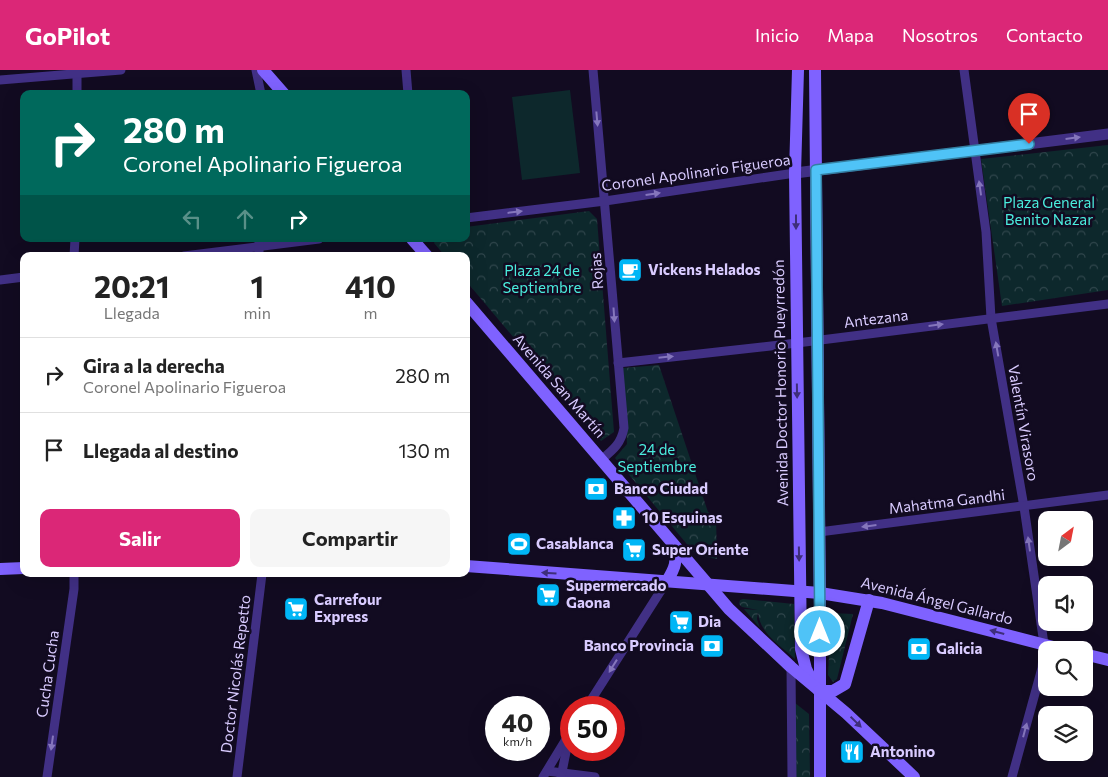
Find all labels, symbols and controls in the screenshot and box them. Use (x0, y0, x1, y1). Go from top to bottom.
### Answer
text: GoPilot (25, 21, 110, 50)
text: Inicio (755, 24, 799, 46)
text: Mapa (827, 24, 874, 46)
text: Nosotros (902, 24, 978, 46)
text: Contacto (1006, 24, 1083, 46)
pin (1008, 93, 1050, 144)
icon: arrive (1015, 100, 1043, 128)
text: 280 m (123, 107, 225, 150)
icon: right (40, 110, 105, 175)
one-way arrow (594, 111, 602, 127)
one-way arrow (1066, 134, 1082, 142)
text: Coronel Apolinario Figueroa (123, 150, 402, 177)
street label: Coronel Apolinario Figueroa (600, 150, 791, 194)
one-way arrow (975, 180, 983, 196)
one-way arrow (646, 190, 662, 198)
park label: Plaza General Benito Nazar (1003, 193, 1095, 228)
icon: left (178, 205, 206, 233)
icon: ahead (231, 205, 259, 233)
icon: right (284, 205, 312, 233)
one-way arrow (507, 208, 523, 216)
one-way arrow (792, 214, 800, 230)
street label: Rojas (586, 252, 606, 290)
cafe icon: Vickens Helados (617, 257, 643, 283)
street label: Avenida Doctor Honorio Pueyrredón (769, 259, 791, 507)
place label: Vickens Helados (648, 260, 760, 278)
park label: Plaza 24 de Septiembre (503, 261, 582, 296)
text: 20:21 (94, 267, 169, 304)
text: 1 (250, 267, 264, 304)
text: 410 (345, 267, 396, 304)
text: Llegada (104, 303, 160, 322)
text: min (244, 303, 271, 322)
text: m (363, 303, 377, 322)
street label: Antezana (843, 305, 909, 331)
one-way arrow (610, 308, 618, 324)
one-way arrow (928, 321, 944, 329)
street label: Avenida San Martín (510, 330, 610, 441)
one-way arrow (992, 341, 1000, 357)
one-way arrow (658, 353, 674, 361)
text: Gira a la derecha (83, 354, 225, 377)
icon: right (40, 361, 68, 389)
street label: Valentín Virasoro (1005, 363, 1043, 482)
text: 280 m (395, 364, 450, 387)
text: Coronel Apolinario Figueroa (83, 377, 286, 396)
one-way arrow (793, 384, 801, 400)
icon: arrive (40, 436, 68, 464)
text: Llegada al destino (83, 439, 239, 462)
text: 130 m (398, 439, 450, 462)
park label: 24 de Septiembre (618, 440, 697, 475)
bank icon: Banco Ciudad (583, 476, 609, 502)
place label: Banco Ciudad (614, 479, 708, 497)
street label: Mahatma Gandhi (888, 485, 1006, 517)
pharmacy icon: 10 Esquinas (611, 505, 637, 531)
place label: 10 Esquinas (642, 508, 723, 526)
button: Salir (40, 509, 240, 567)
button: Compartir (250, 509, 450, 567)
north arrow (1038, 511, 1092, 566)
map controls (1038, 511, 1093, 761)
one-way arrow (860, 522, 876, 530)
sports icon: Casablanca (506, 531, 532, 557)
place label: Casablanca (536, 534, 614, 552)
one-way arrow (1025, 536, 1033, 552)
supermarket icon: Super Oriente (621, 537, 647, 563)
place label: Super Oriente (652, 540, 749, 558)
one-way arrow (795, 546, 803, 562)
one-way arrow (540, 568, 556, 576)
street label: Avenida Ángel Gallardo (859, 571, 1015, 628)
place label: Supermercado Gaona (566, 576, 666, 611)
button: sound (1038, 576, 1093, 631)
supermarket icon: Supermercado Gaona (535, 582, 561, 608)
place label: Carrefour Express (314, 590, 382, 625)
street label: Doctor Nicolás Repetto (216, 594, 254, 754)
supermarket icon: Carrefour Express (283, 596, 309, 622)
position arrow (793, 605, 845, 657)
supermarket icon: Dia (668, 609, 694, 635)
place label: Dia (698, 612, 721, 630)
one-way arrow (989, 628, 1004, 636)
street label: Cucha Cucha (32, 629, 62, 719)
bank icon: Banco Provincia (699, 633, 725, 659)
place label: Banco Provincia (584, 636, 694, 654)
bank icon: Galicia (906, 636, 932, 662)
place label: Galicia (936, 639, 983, 657)
button: search (1038, 641, 1093, 696)
one-way arrow (608, 660, 617, 673)
speed limit sign: 50 (560, 696, 625, 761)
button: layers (1038, 706, 1093, 761)
text: 40 (502, 707, 533, 737)
one-way arrow (850, 716, 862, 728)
one-way arrow (1021, 722, 1029, 737)
text: km/h (503, 734, 532, 748)
one-way arrow (48, 736, 56, 752)
restaurant icon: Antonino (839, 739, 865, 765)
place label: Antonino (870, 742, 935, 760)

